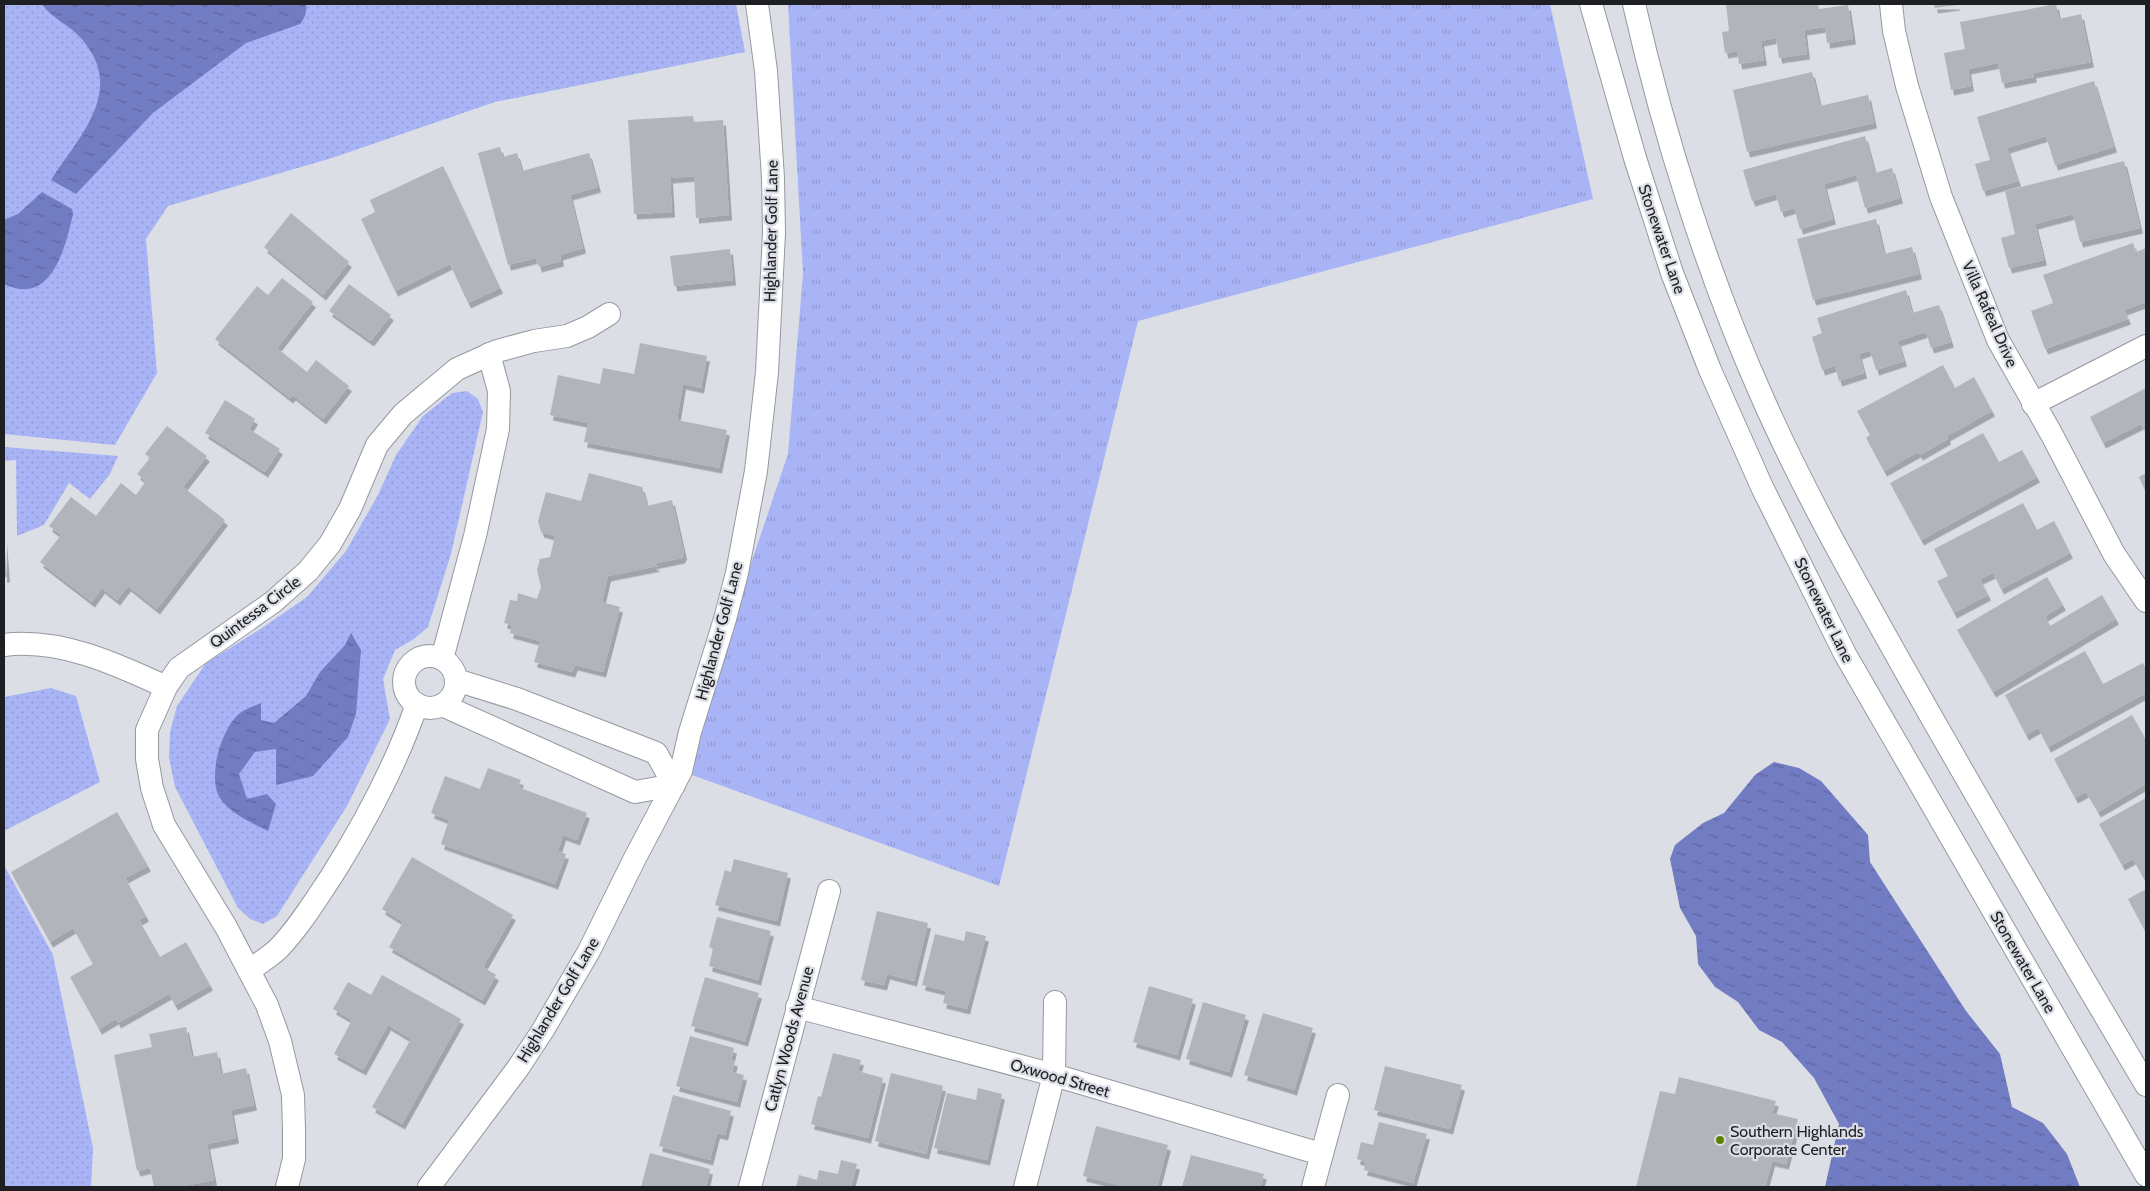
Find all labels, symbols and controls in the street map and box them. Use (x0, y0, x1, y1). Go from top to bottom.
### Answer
street label: Highlander Golf Lane (760, 160, 782, 302)
street label: Stonewater Lane (1634, 182, 1690, 296)
street label: Villa Rafeal Drive (1958, 258, 2022, 370)
street label: Stonewater Lane (1790, 554, 1858, 666)
street label: Highlander Golf Lane (691, 560, 747, 702)
street label: Quintessa Circle (206, 572, 304, 652)
street label: Stonewater Lane (1986, 908, 2060, 1016)
street label: Highlander Golf Lane (513, 934, 603, 1066)
street label: Catlyn Woods Avenue (761, 965, 817, 1113)
street label: Oxwood Street (1008, 1055, 1112, 1101)
place label: Southern Highlands Corporate Center (1730, 1122, 1864, 1159)
marker: Southern Highlands Corporate Center (1714, 1134, 1726, 1146)

